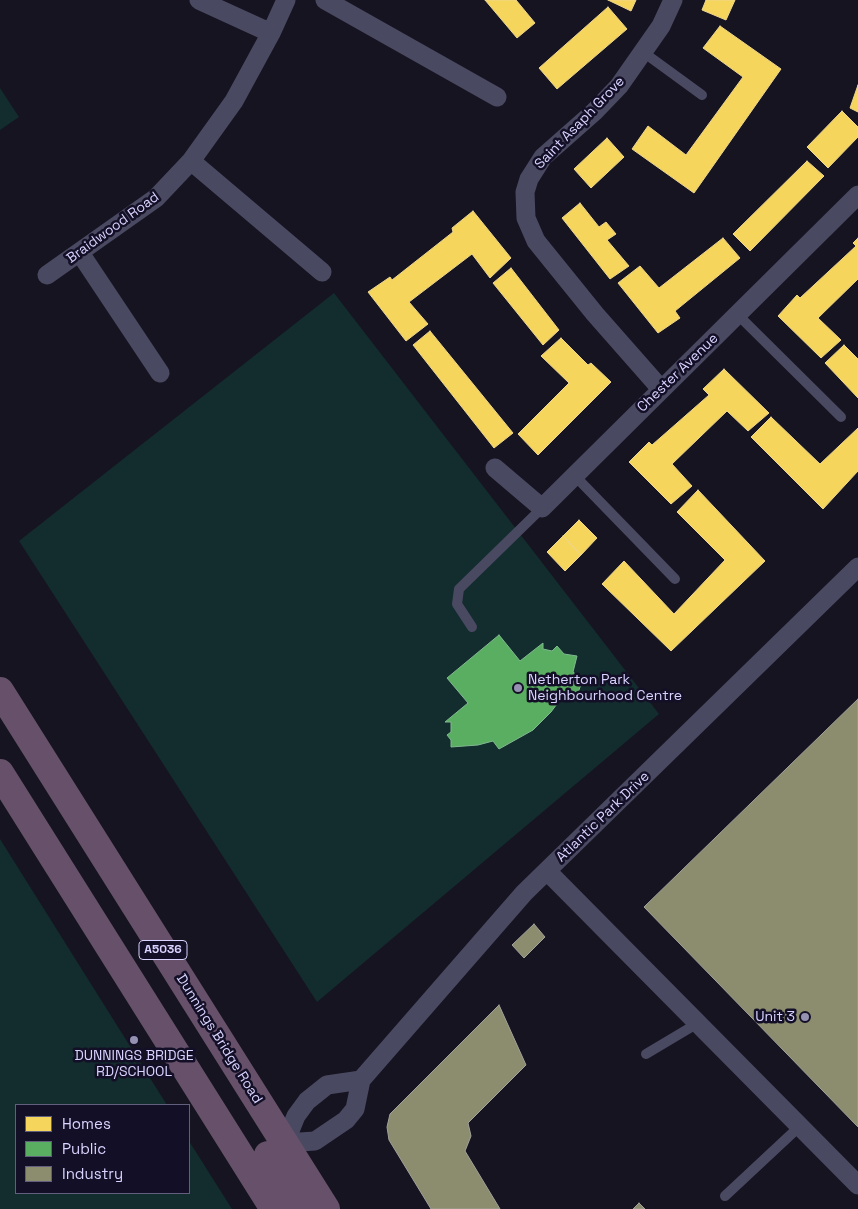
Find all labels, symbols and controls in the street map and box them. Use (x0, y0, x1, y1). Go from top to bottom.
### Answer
street label: Saint Asaph Grove (532, 73, 628, 173)
street label: Braidwood Road (64, 189, 162, 267)
street label: Chester Avenue (634, 330, 722, 416)
place label: Netherton Park Neighbourhood Centre (528, 672, 682, 704)
marker: Netherton Park Neighbourhood Centre (512, 682, 524, 694)
street label: Atlantic Park Drive (553, 768, 653, 866)
road number: A5036 (139, 940, 187, 960)
street label: Dunnings Bridge Road (172, 971, 266, 1107)
place label: Unit 3 (755, 1009, 795, 1025)
marker: Unit 3 (799, 1011, 811, 1023)
marker: DUNNINGS BRIDGE RD/SCHOOL (128, 1034, 140, 1046)
place label: DUNNINGS BRIDGE RD/SCHOOL (74, 1048, 194, 1080)
legend (15, 1104, 190, 1194)
text: Homes (62, 1114, 111, 1133)
text: Public (62, 1139, 106, 1158)
text: Industry (62, 1164, 123, 1183)

